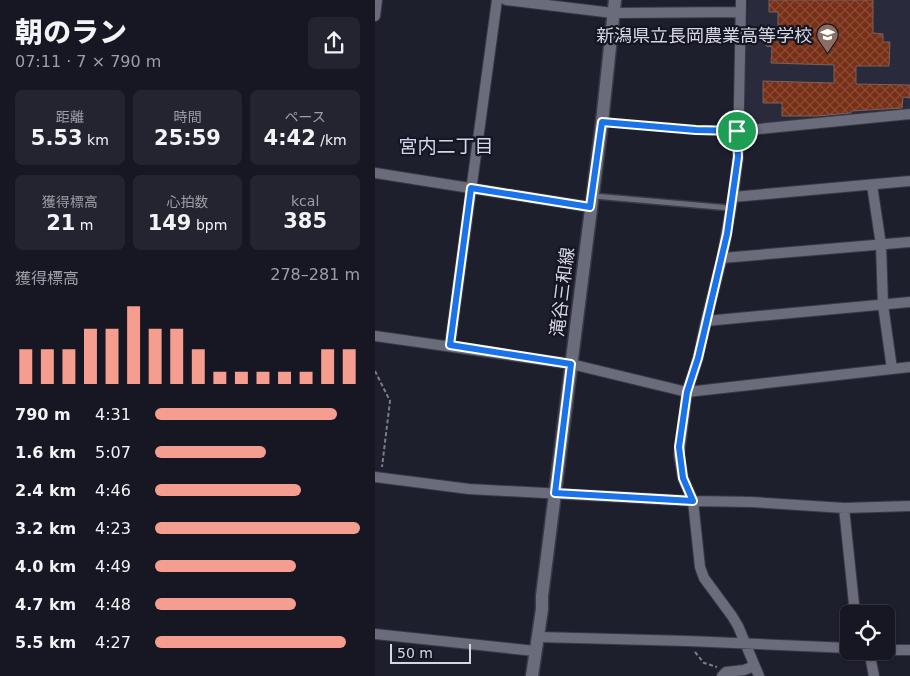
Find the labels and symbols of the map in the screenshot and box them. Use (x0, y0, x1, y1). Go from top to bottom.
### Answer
school or university icon: 新潟県立長岡農業高等学校 (816, 23, 840, 54)
place label: 新潟県立長岡農業高等学校 (596, 25, 812, 46)
pin (716, 110, 758, 152)
district label: 宮内二丁目 (398, 135, 494, 157)
street label: 滝谷三和線 (546, 246, 578, 338)
scale bar (390, 641, 471, 664)

